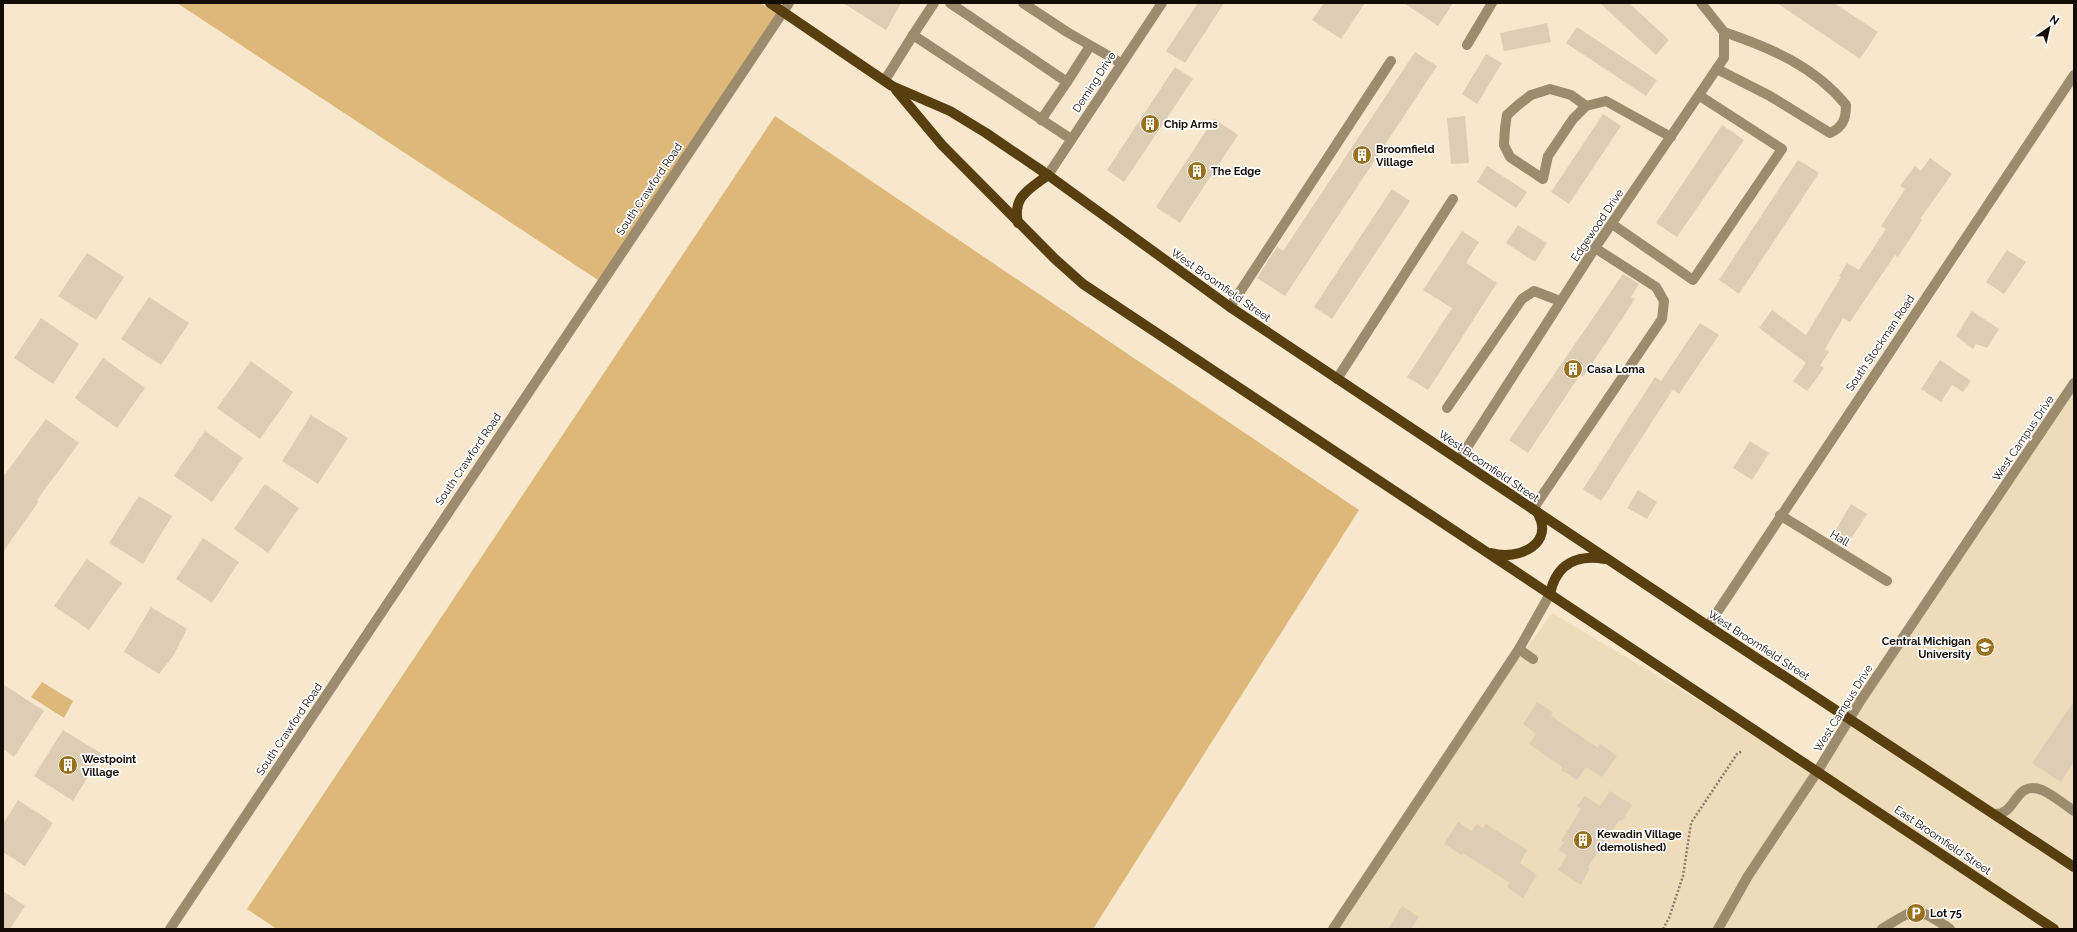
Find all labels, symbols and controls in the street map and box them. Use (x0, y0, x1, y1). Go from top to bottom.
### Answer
north arrow (2029, 8, 2069, 48)
text: N (2047, 12, 2061, 28)
street label: Deming Drive (1070, 49, 1119, 115)
building icon: Chip Arms (1139, 113, 1161, 135)
place label: Chip Arms (1164, 118, 1218, 131)
street label: South Crawford Road (614, 141, 685, 238)
place label: Broomfield Village (1376, 143, 1435, 169)
building icon: Broomfield Village (1351, 144, 1373, 166)
building icon: The Edge (1186, 160, 1208, 182)
place label: The Edge (1211, 165, 1261, 178)
street label: Edgewood Drive (1568, 186, 1627, 264)
street label: West Broomfield Street (1169, 246, 1273, 325)
street label: South Stockman Road (1843, 293, 1917, 394)
building icon: Casa Loma (1562, 358, 1584, 380)
place label: Casa Loma (1587, 363, 1645, 376)
street label: West Campus Drive (1990, 393, 2057, 484)
street label: South Crawford Road (433, 411, 504, 508)
street label: West Broomfield Street (1436, 428, 1542, 505)
street label: Hall (1828, 528, 1852, 549)
street label: West Broomfield Street (1706, 608, 1812, 683)
place label: Central Michigan University (1882, 635, 1971, 661)
school or university icon: Central Michigan University (1974, 636, 1996, 658)
street label: West Campus Drive (1811, 662, 1876, 754)
street label: South Crawford Road (254, 681, 325, 778)
place label: Westpoint Village (82, 753, 137, 779)
building icon: Westpoint Village (57, 754, 79, 776)
street label: East Broomfield Street (1892, 803, 1994, 878)
place label: Kewadin Village (demolished) (1597, 828, 1682, 854)
building icon: Kewadin Village (demolished) (1572, 829, 1594, 851)
parking icon: Lot 75 (1905, 902, 1927, 924)
place label: Lot 75 (1930, 907, 1962, 920)

